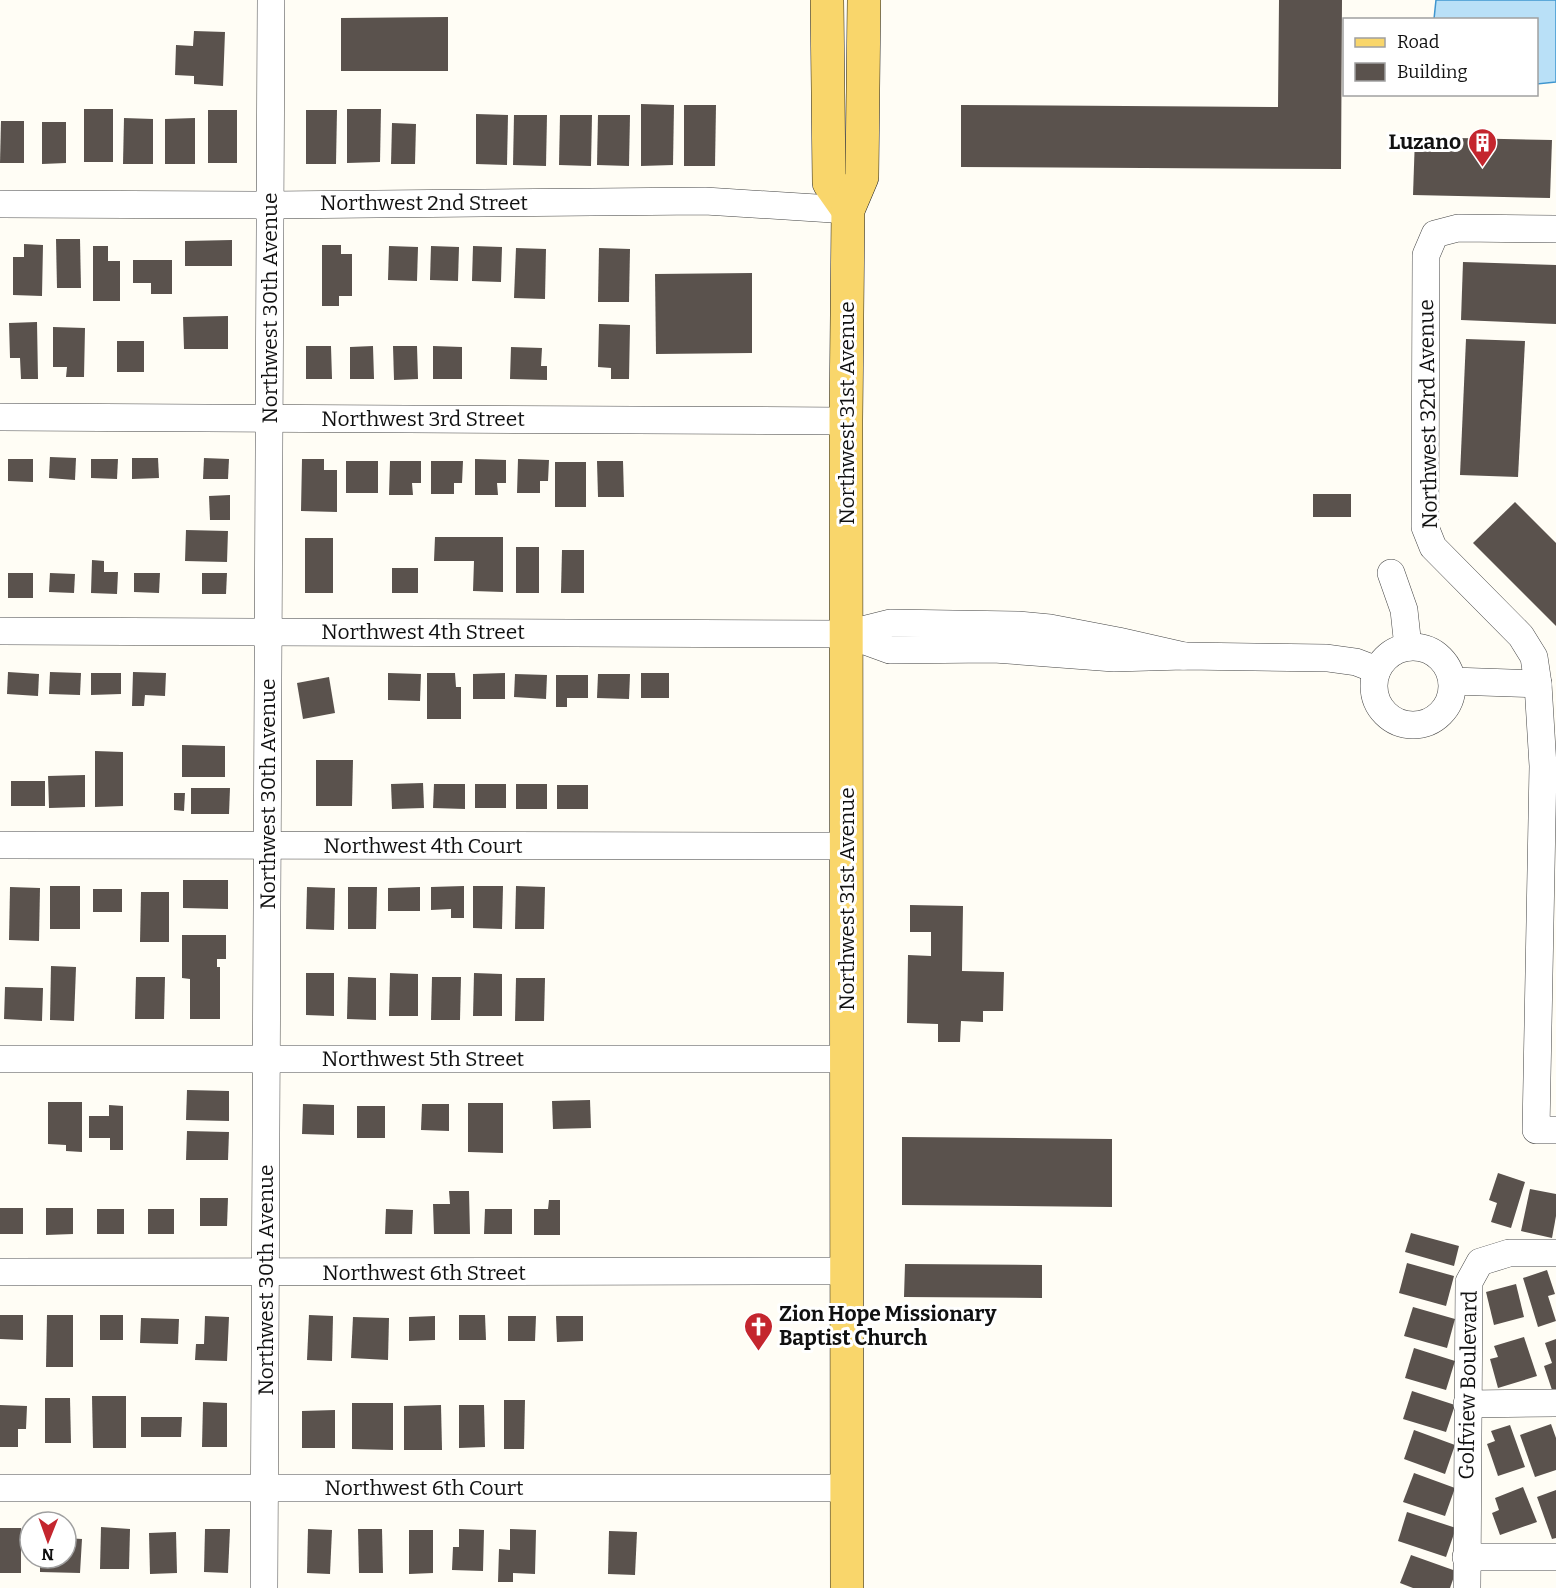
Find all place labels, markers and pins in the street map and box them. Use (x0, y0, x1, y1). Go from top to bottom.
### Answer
building icon: Luzano (1466, 126, 1498, 168)
place label: Luzano (1389, 129, 1461, 155)
place label: Zion Hope Missionary Baptist Church (779, 1301, 997, 1351)
church icon: Zion Hope Missionary Baptist Church (742, 1310, 774, 1352)

